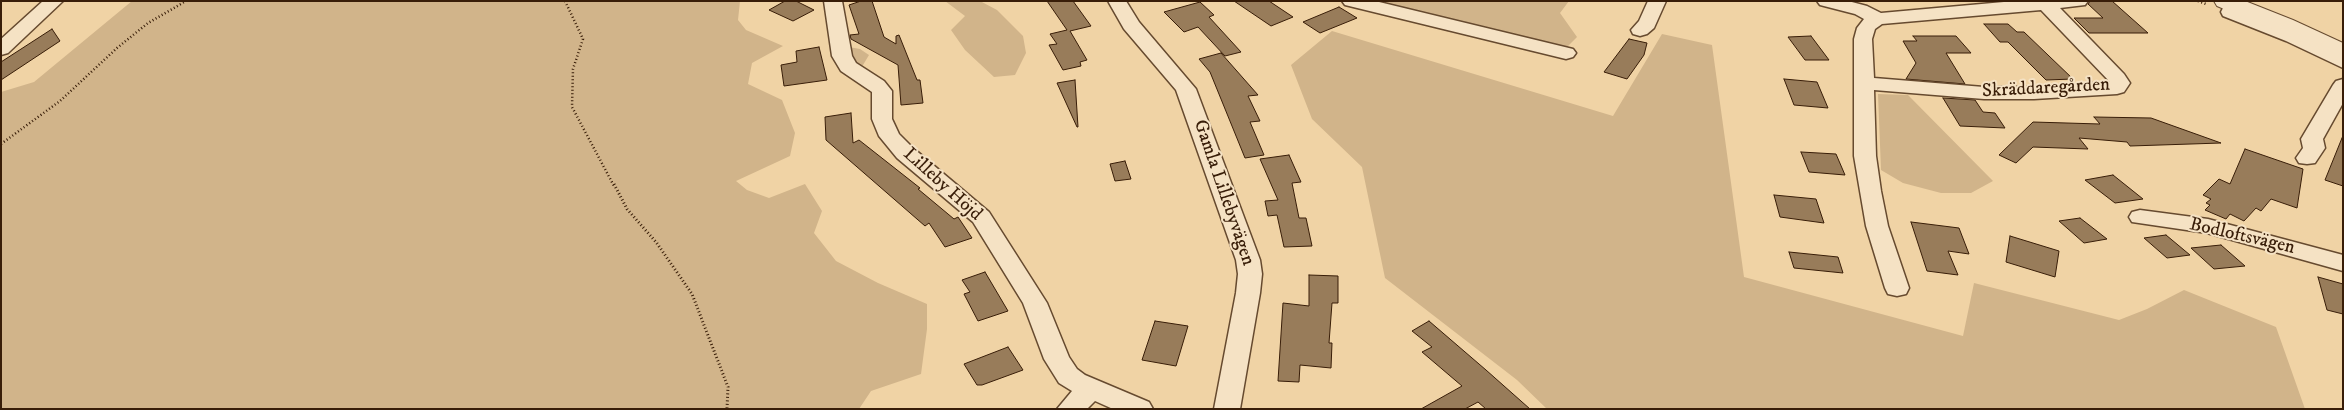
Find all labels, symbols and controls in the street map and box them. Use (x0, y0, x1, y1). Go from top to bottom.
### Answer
street label: Skräddaregården (1981, 74, 2111, 104)
street label: Gamla Lillebyvägen (1187, 117, 1259, 269)
street label: Lilleby Höjd (898, 143, 986, 227)
street label: Bodloftsvägen (2187, 214, 2297, 260)

